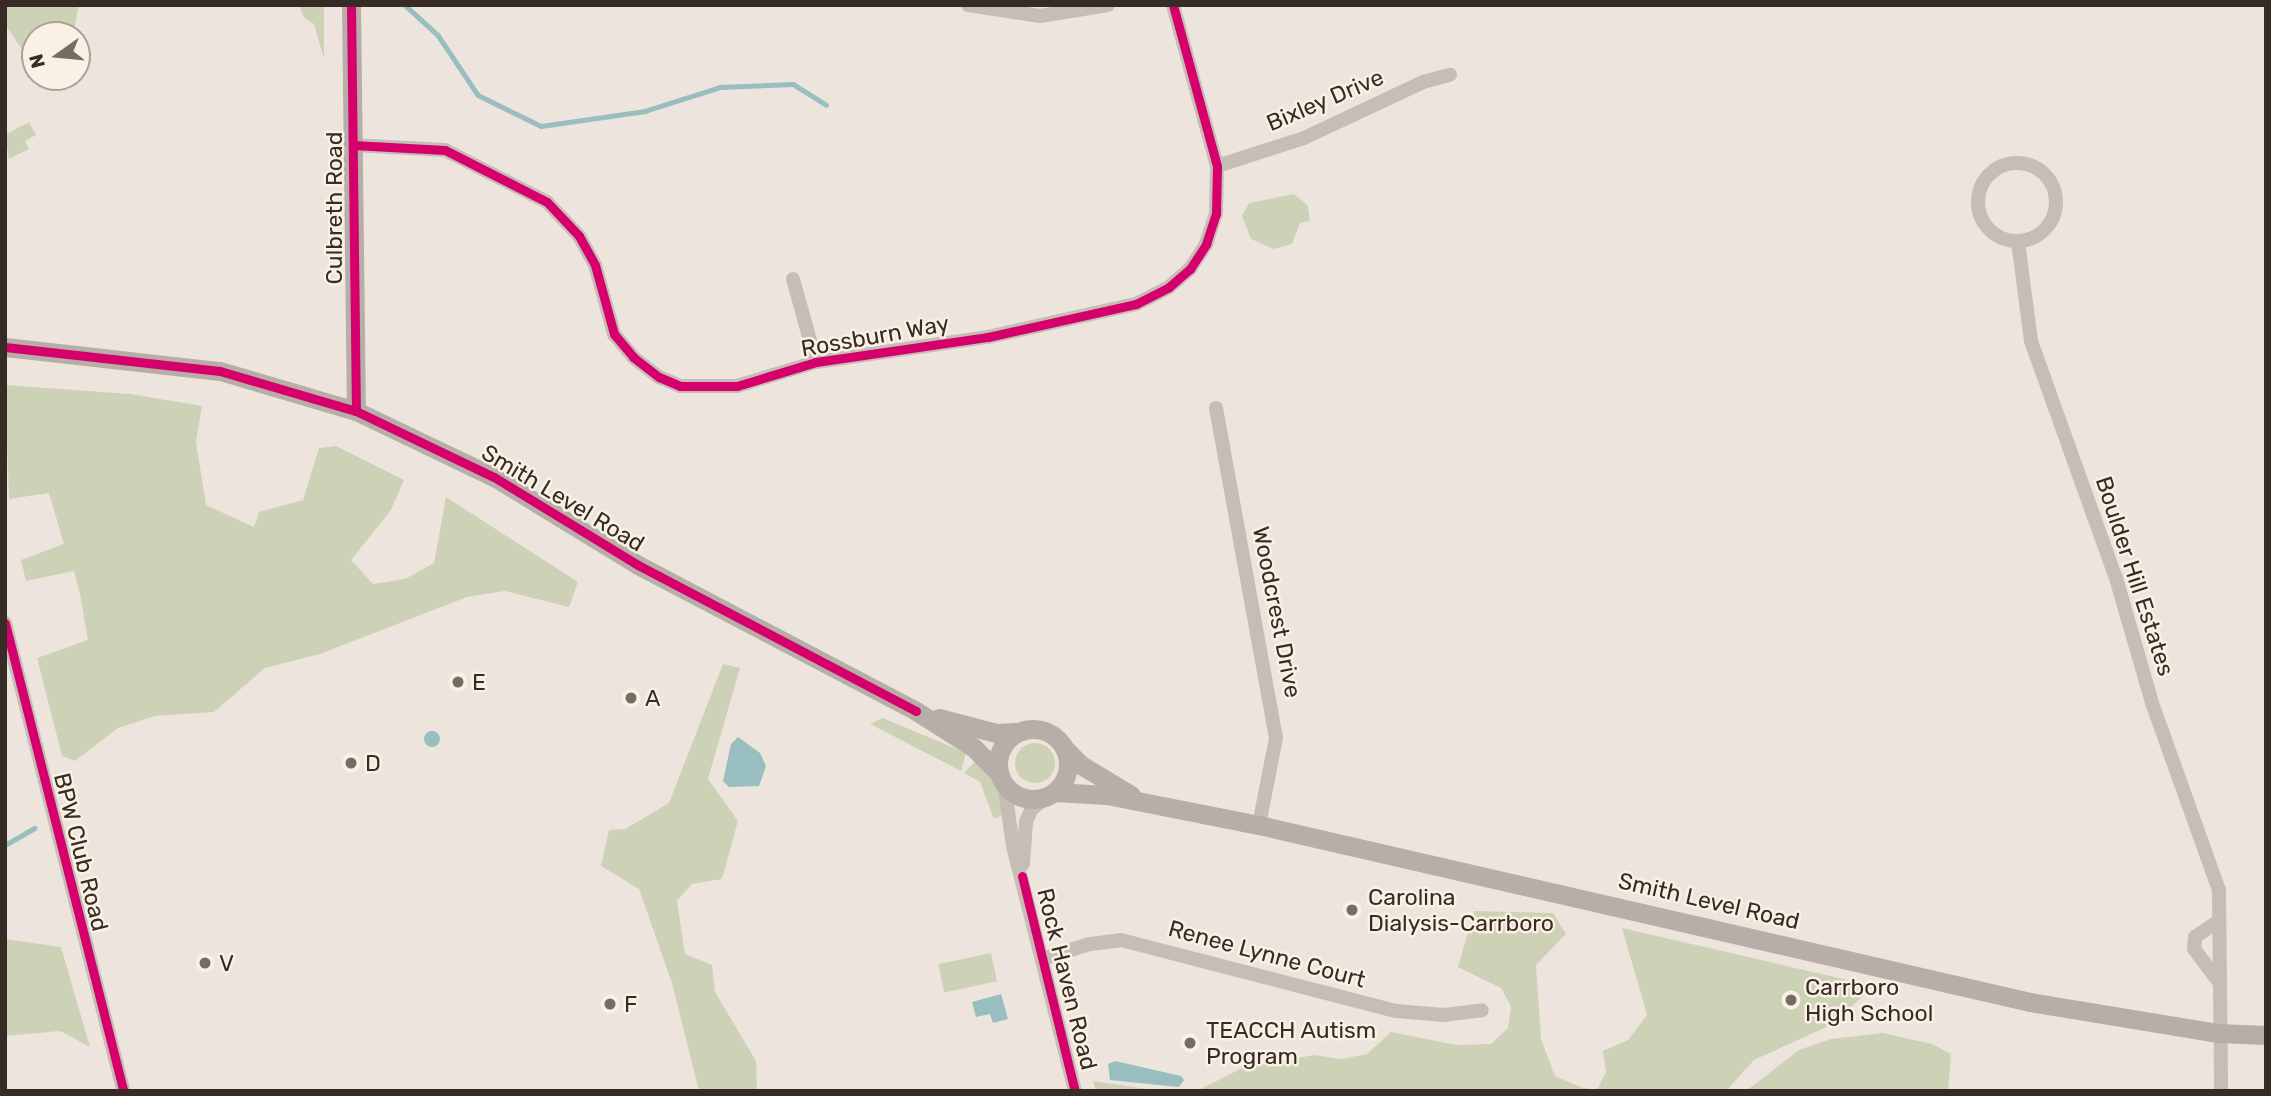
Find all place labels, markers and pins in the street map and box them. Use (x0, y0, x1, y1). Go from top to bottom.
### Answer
place label: E (472, 668, 486, 696)
marker: E (450, 674, 466, 690)
place label: A (645, 684, 660, 712)
marker: A (623, 690, 639, 706)
place label: D (365, 749, 381, 777)
marker: D (343, 755, 359, 771)
place label: Carolina Dialysis-Carrboro (1368, 883, 1554, 937)
marker: Carolina Dialysis-Carrboro (1342, 900, 1362, 920)
place label: V (219, 949, 234, 977)
marker: V (197, 955, 213, 971)
place label: Carrboro High School (1805, 973, 1933, 1027)
place label: F (624, 990, 637, 1018)
marker: Carrboro High School (1783, 992, 1799, 1008)
marker: F (602, 996, 618, 1012)
place label: TEACCH Autism Program (1206, 1016, 1377, 1070)
marker: TEACCH Autism Program (1180, 1033, 1200, 1053)

